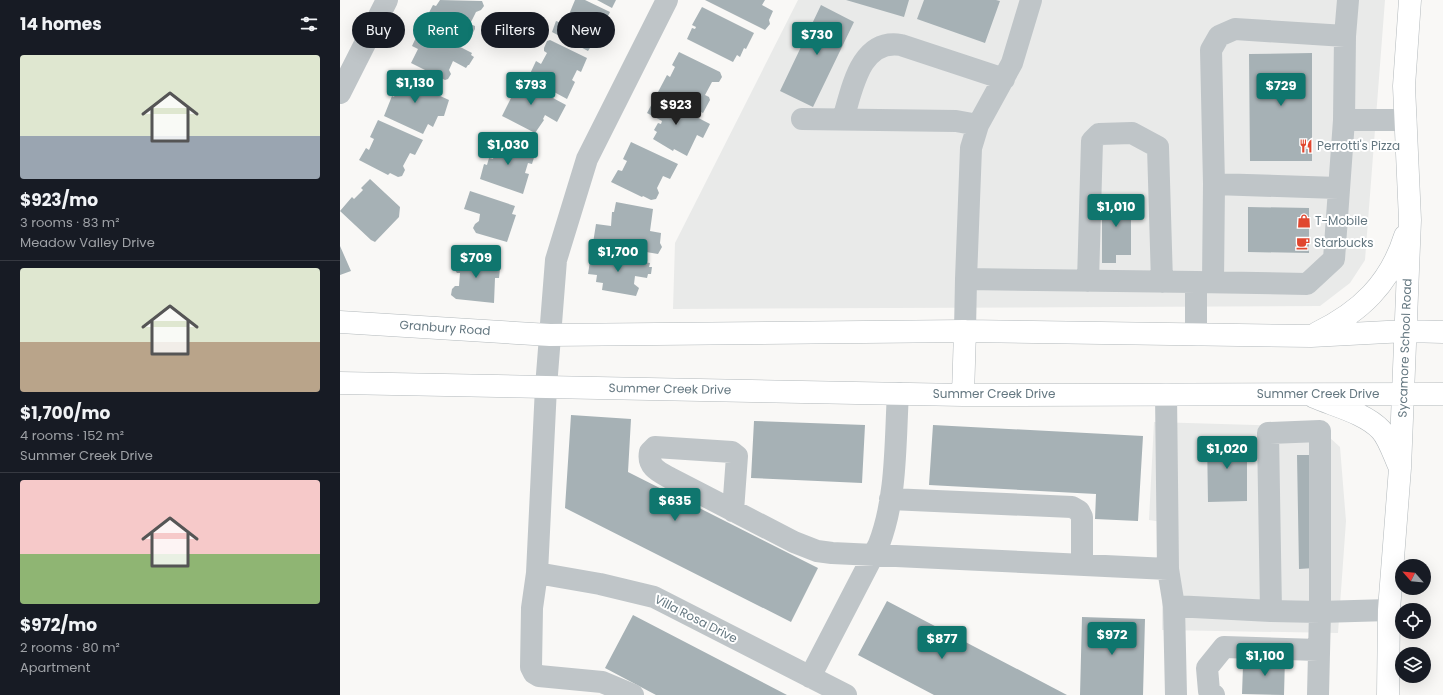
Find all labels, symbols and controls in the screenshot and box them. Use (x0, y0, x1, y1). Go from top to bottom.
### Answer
text: 14 homes (20, 12, 102, 36)
chip: Buy (352, 12, 405, 48)
chip: Rent (413, 12, 473, 48)
chip: Filters (481, 12, 549, 48)
chip: New (557, 12, 615, 48)
icon: filters (298, 13, 320, 35)
pin: $730 (793, 22, 841, 56)
text: $730 (801, 25, 833, 44)
pin: $1,130 (382, 70, 448, 104)
pin: $793 (507, 72, 555, 106)
text: $1,130 (396, 73, 434, 92)
pin: $729 (1257, 73, 1305, 107)
text: $793 (515, 75, 547, 94)
text: $729 (1266, 76, 1296, 95)
icon: home (134, 81, 206, 153)
pin: $923 (652, 92, 700, 126)
text: $923 (660, 95, 692, 114)
pin: $1,030 (475, 132, 541, 166)
text: $1,030 (487, 135, 529, 154)
place label: Perrotti's Pizza (1317, 137, 1400, 154)
restaurant icon: Perrotti's Pizza (1298, 138, 1314, 154)
text: $923/mo (20, 188, 98, 212)
pin: $1,010 (1083, 194, 1149, 228)
text: $1,010 (1096, 197, 1136, 216)
place label: T-Mobile (1315, 212, 1368, 229)
text: 3 rooms · 83 m² (20, 213, 120, 232)
shop icon: T-Mobile (1296, 213, 1312, 229)
text: Meadow Valley Drive (20, 233, 155, 252)
place label: Starbucks (1314, 234, 1374, 251)
cafe icon: Starbucks (1295, 235, 1311, 251)
pin: $1,700 (585, 239, 651, 273)
text: $1,700 (597, 242, 639, 261)
pin: $709 (452, 245, 500, 279)
text: $709 (460, 248, 492, 267)
street label: Sycamore School Road (1394, 278, 1415, 418)
icon: home (134, 294, 206, 366)
street label: Granbury Road (399, 316, 491, 339)
street label: Summer Creek Drive (609, 379, 731, 398)
street label: Summer Creek Drive (933, 385, 1055, 402)
street label: Summer Creek Drive (1257, 385, 1379, 402)
text: $1,700/mo (20, 401, 110, 425)
text: 4 rooms · 152 m² (20, 426, 124, 445)
pin: $1,020 (1194, 436, 1260, 470)
text: $1,020 (1206, 439, 1248, 458)
text: Summer Creek Drive (20, 446, 153, 465)
pin: $635 (651, 488, 699, 522)
text: $635 (658, 491, 692, 510)
icon: home (134, 506, 206, 578)
north arrow (1395, 559, 1431, 595)
map controls (1395, 559, 1431, 683)
street label: Villa Rosa Drive (652, 590, 741, 647)
button: locate (1395, 603, 1431, 639)
text: $972/mo (20, 613, 97, 637)
pin: $972 (1088, 622, 1136, 656)
text: $972 (1097, 625, 1127, 644)
pin: $877 (918, 626, 966, 660)
text: $877 (927, 629, 957, 648)
text: 2 rooms · 80 m² (20, 638, 120, 657)
pin: $1,100 (1232, 643, 1298, 677)
text: $1,100 (1245, 646, 1285, 665)
button: layers (1395, 647, 1431, 683)
text: Apartment (20, 658, 90, 677)

